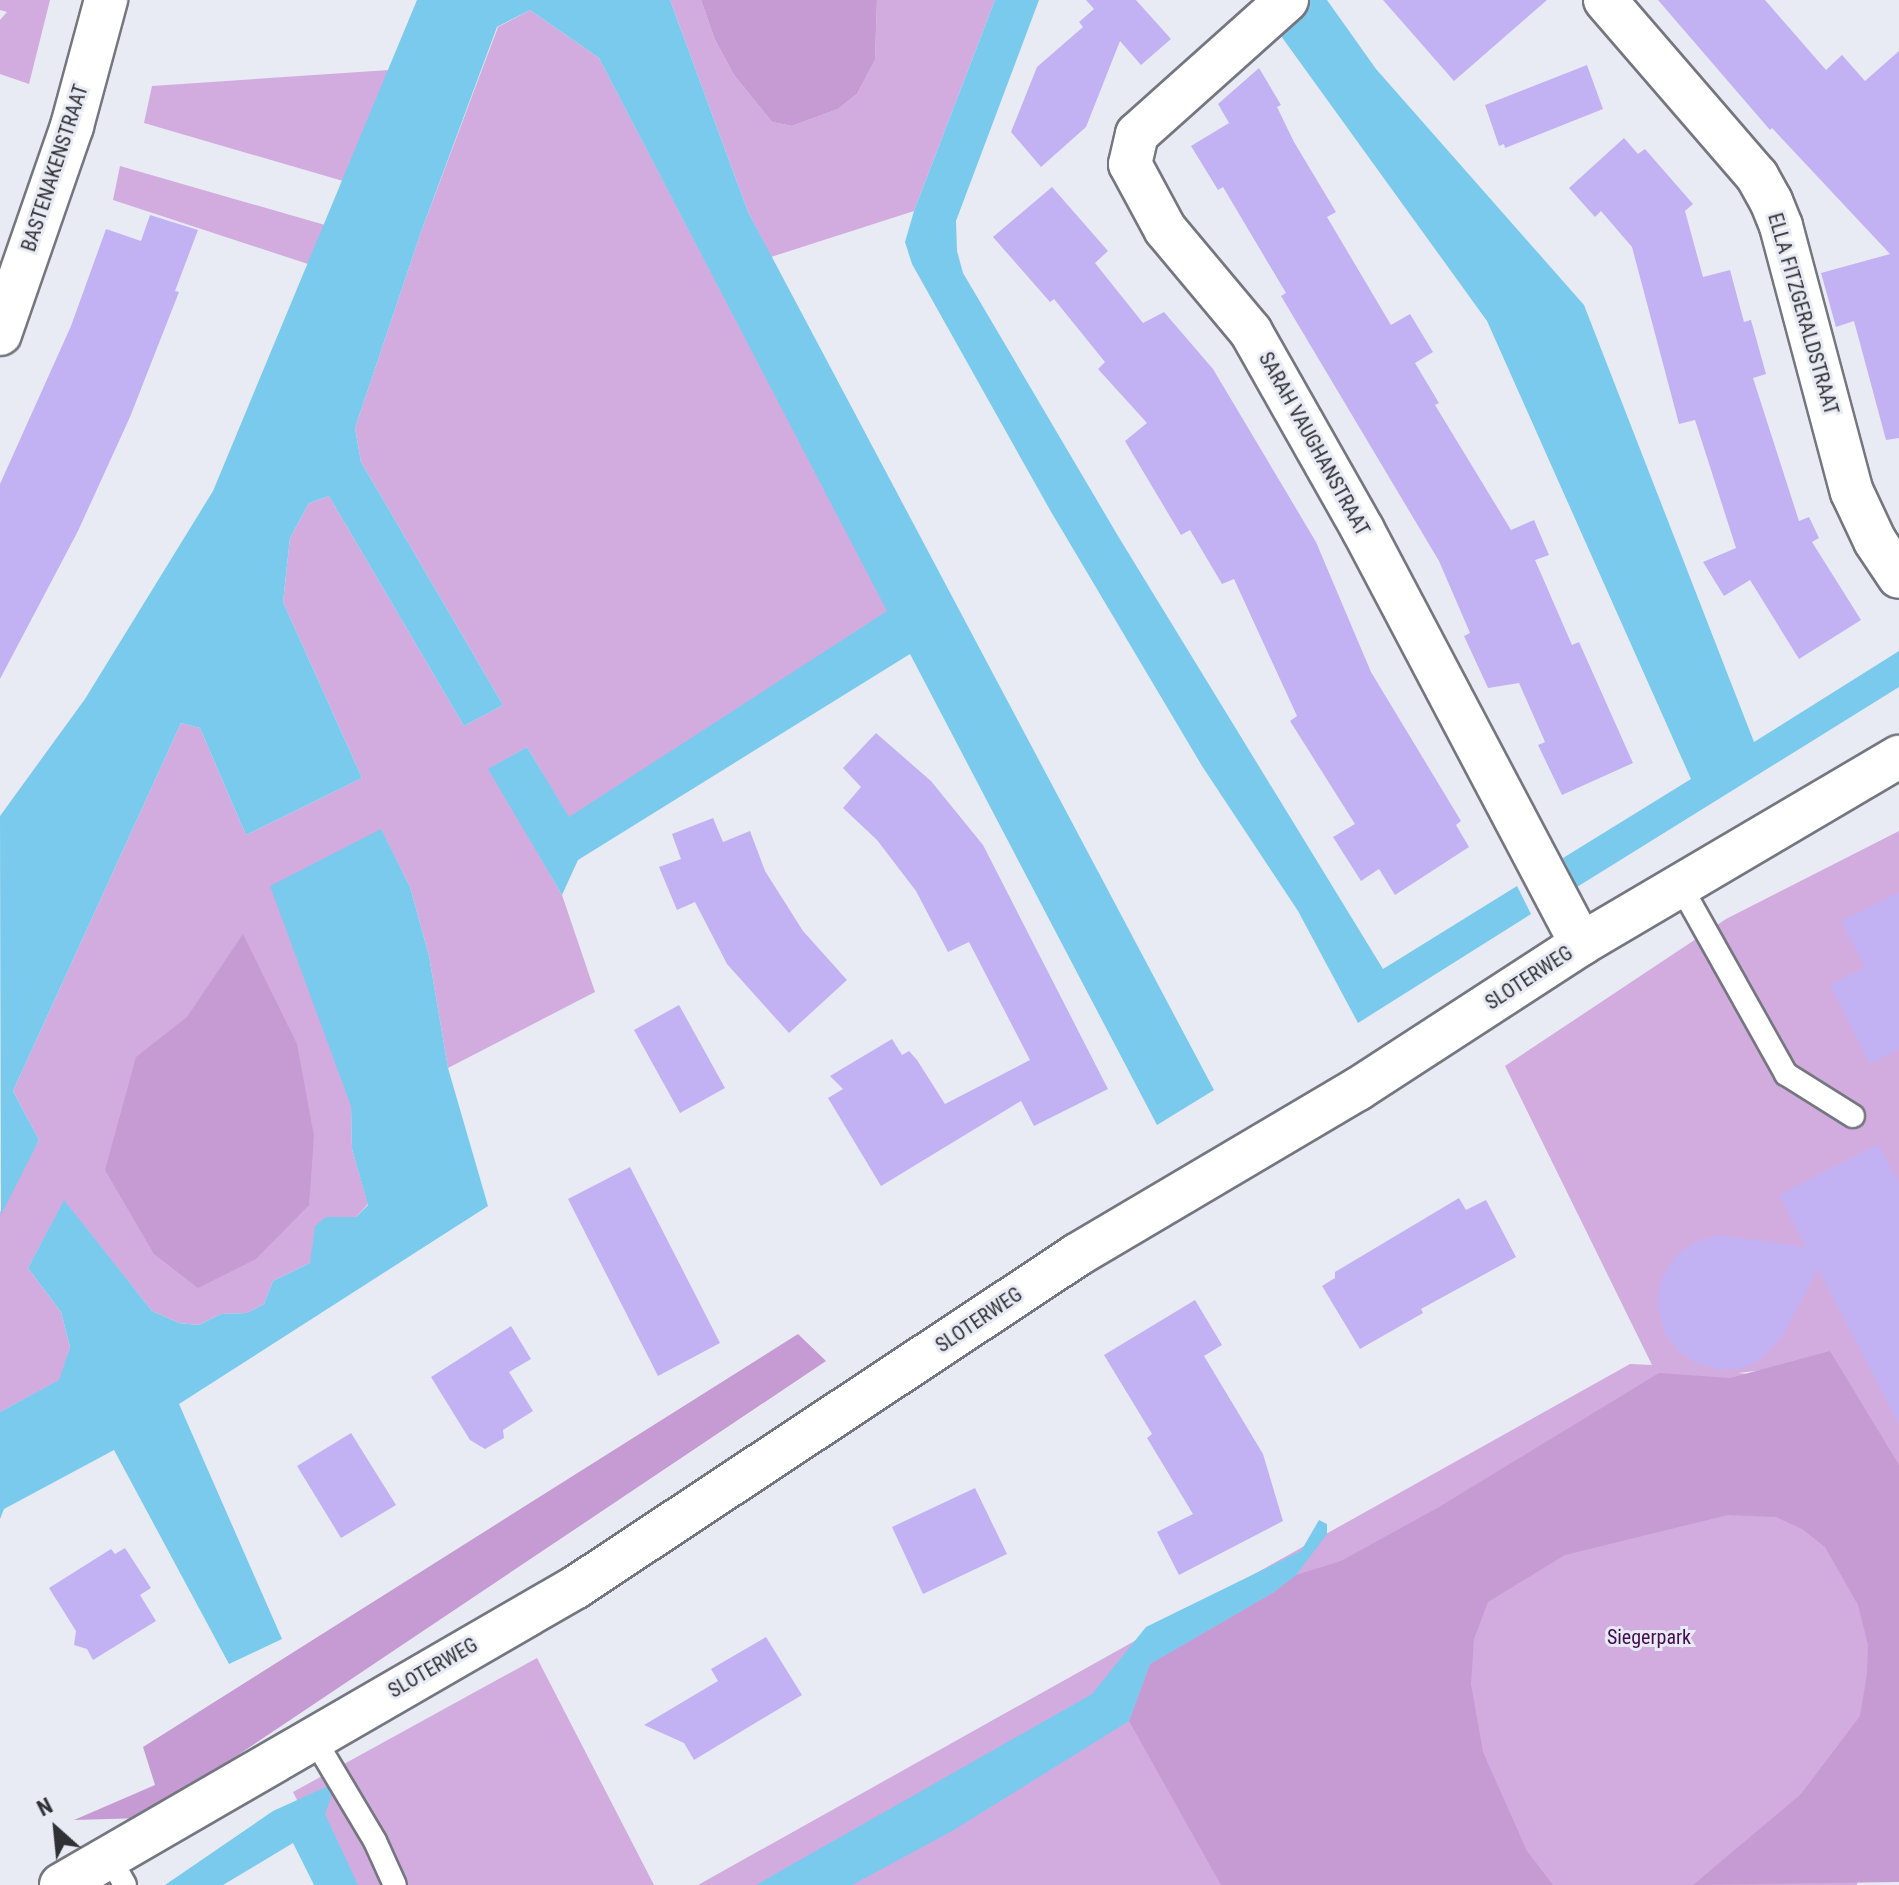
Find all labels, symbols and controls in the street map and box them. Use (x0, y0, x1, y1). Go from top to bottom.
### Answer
street label: BASTENAKENSTRAAT (17, 81, 93, 255)
street label: ELLA FITZGERALDSTRAAT (1763, 210, 1843, 418)
street label: SARAH VAUGHANSTRAAT (1254, 348, 1374, 540)
street label: SLOTERWEG (1481, 941, 1577, 1015)
street label: SLOTERWEG (931, 1282, 1027, 1358)
park label: Siegerpark (1607, 1625, 1691, 1649)
street label: SLOTERWEG (384, 1633, 482, 1703)
north arrow (16, 1789, 96, 1869)
text: N (33, 1793, 57, 1821)

